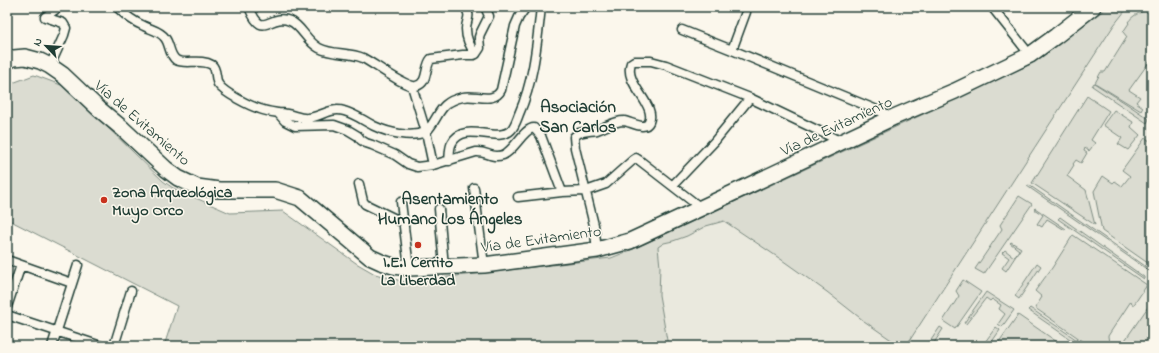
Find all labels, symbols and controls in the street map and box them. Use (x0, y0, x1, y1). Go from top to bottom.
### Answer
north arrow (26, 26, 66, 66)
text: N (29, 35, 47, 49)
street label: Vía de Evitamiento (87, 74, 195, 172)
street label: Vía de Evitamiento (776, 90, 897, 164)
district label: Asociación San Carlos (540, 95, 617, 140)
place label: Zona Arqueológica Muyo Orco (112, 181, 233, 224)
district label: Asentamiento Humano Los Ángeles (378, 187, 523, 234)
marker: Zona Arqueológica Muyo Orco (99, 195, 109, 205)
street label: Vía de Evitamiento (479, 220, 603, 260)
marker: I.E.I Cerrito La Liberdad (413, 240, 423, 250)
place label: I.E.I Cerrito La Liberdad (381, 251, 455, 293)

